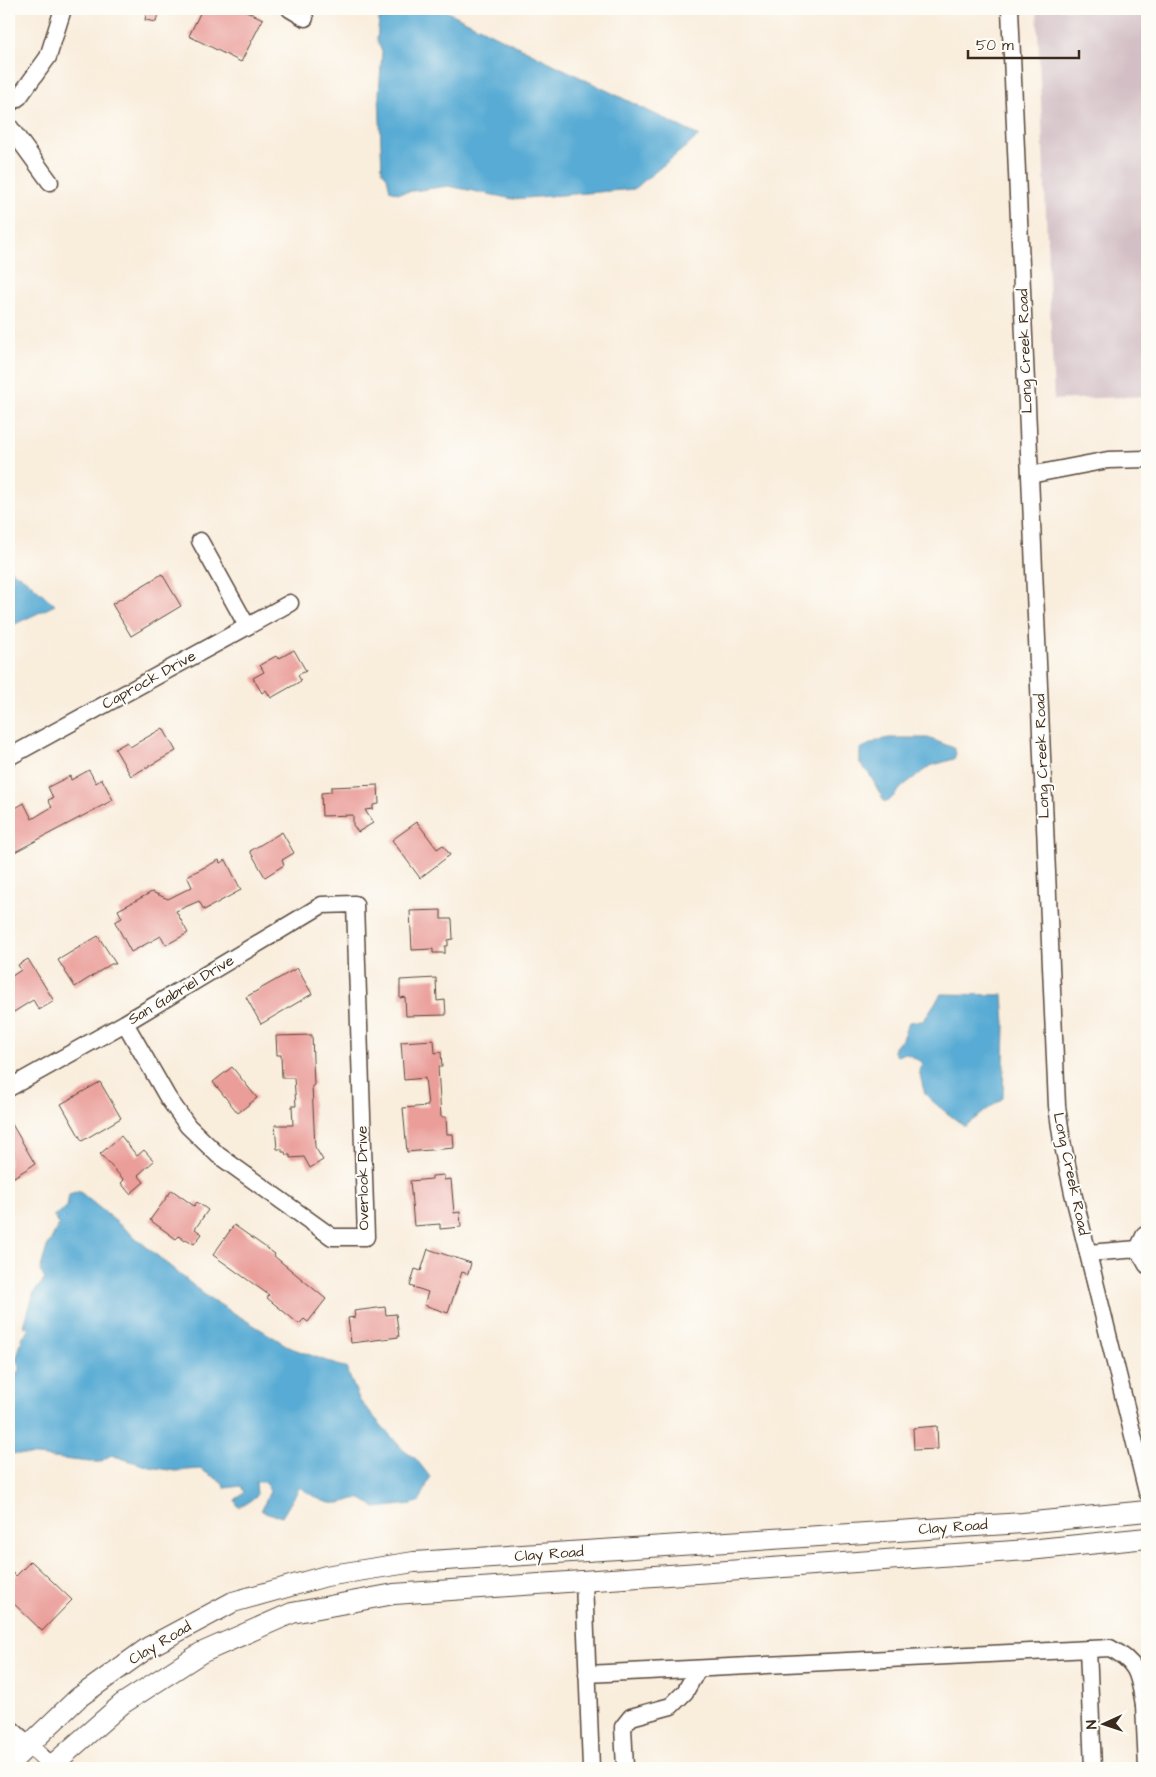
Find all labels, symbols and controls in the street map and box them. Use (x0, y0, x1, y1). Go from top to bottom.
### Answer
scale bar (968, 28, 1080, 60)
text: 50 m (976, 35, 1014, 56)
street label: Long Creek Road (1012, 288, 1039, 414)
street label: Caprock Drive (98, 646, 200, 714)
street label: Long Creek Road (1029, 693, 1056, 819)
street label: San Gabriel Drive (124, 950, 238, 1030)
street label: Long Creek Road (1047, 1111, 1094, 1238)
street label: Overlook Drive (352, 1125, 374, 1231)
street label: Clay Road (918, 1514, 989, 1541)
street label: Clay Road (514, 1541, 585, 1568)
street label: Clay Road (125, 1616, 196, 1671)
north arrow (1078, 1700, 1128, 1750)
text: N (1082, 1720, 1102, 1730)

